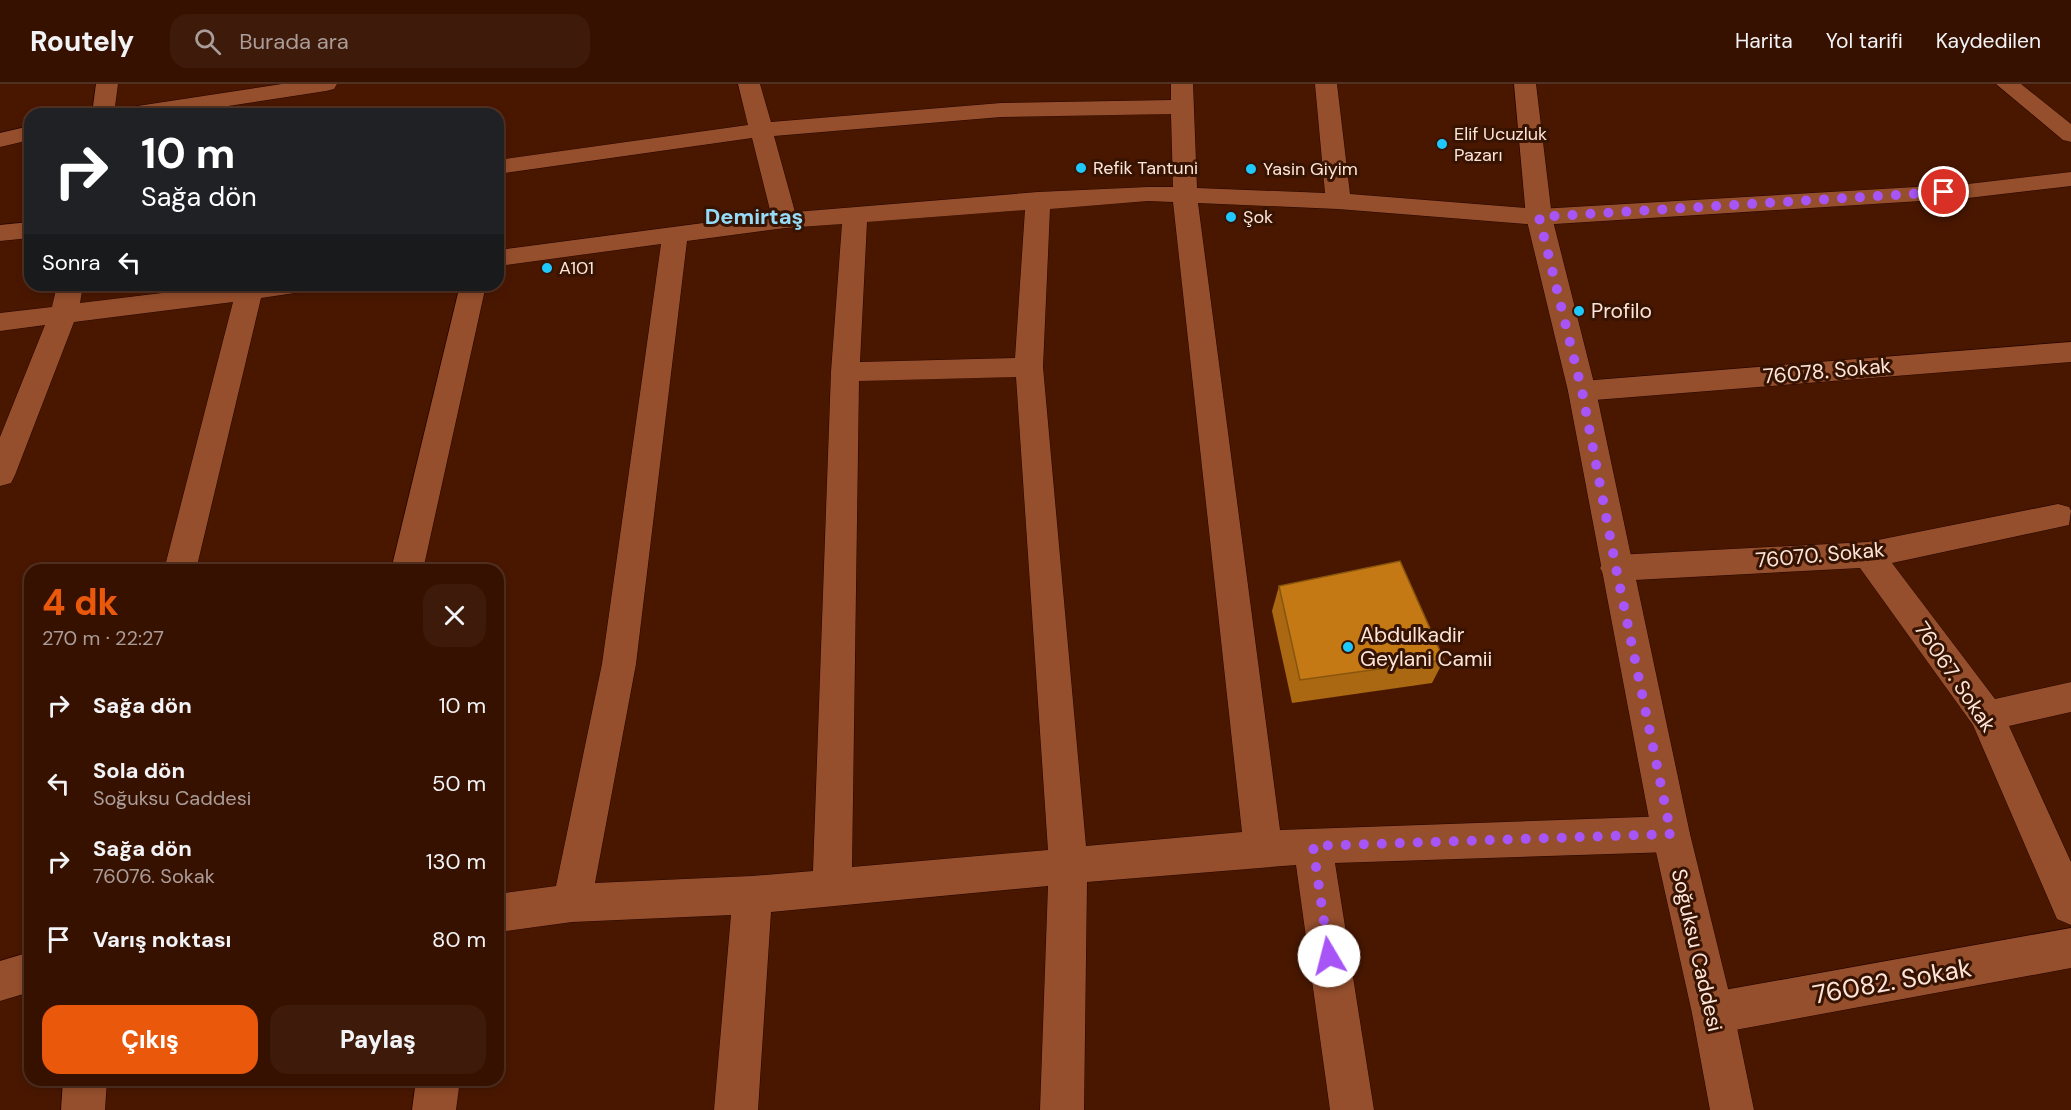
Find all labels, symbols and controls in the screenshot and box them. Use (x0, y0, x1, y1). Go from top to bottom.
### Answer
search box (170, 14, 590, 68)
text: Routely (30, 23, 134, 60)
icon: search (191, 25, 224, 58)
text: Burada ara (239, 27, 349, 56)
text: Harita (1735, 27, 1793, 55)
text: Yol tarifi (1826, 27, 1903, 55)
text: Kaydedilen (1936, 27, 2041, 55)
place label: Elif Ucuzluk Pazarı (1454, 122, 1547, 167)
text: 10 m (141, 126, 235, 181)
icon: right (42, 132, 120, 210)
marker: Elif Ucuzluk Pazarı (1435, 137, 1449, 151)
place label: Refik Tantuni (1093, 156, 1198, 180)
place label: Yasin Giyim (1263, 157, 1358, 181)
marker: Refik Tantuni (1074, 161, 1088, 175)
marker: Yasin Giyim (1244, 162, 1258, 176)
pin (1918, 166, 1969, 217)
icon: arrive (1927, 175, 1960, 208)
text: Sağa dön (141, 179, 257, 214)
district label: Demirtaş (705, 202, 803, 231)
place label: Şok (1243, 205, 1273, 229)
marker: Şok (1224, 210, 1238, 224)
icon: left (113, 246, 146, 279)
text: Sonra (42, 248, 101, 277)
place label: A101 (559, 256, 594, 280)
marker: A101 (540, 261, 554, 275)
place label: Profilo (1591, 297, 1652, 325)
marker: Profilo (1572, 304, 1586, 318)
street label: 76078. Sokak (1762, 351, 1893, 391)
street label: 76070. Sokak (1754, 535, 1886, 575)
text: 4 dk (42, 579, 119, 626)
button: close (423, 584, 486, 647)
street label: 76067. Sokak (1908, 616, 2003, 738)
place label: Abdulkadir Geylani Camii (1360, 621, 1492, 673)
text: 270 m · 22:27 (42, 625, 164, 651)
marker: Abdulkadir Geylani Camii (1341, 640, 1355, 654)
icon: right (42, 689, 75, 722)
text: Sağa dön (93, 691, 192, 720)
text: 10 m (439, 691, 486, 720)
text: Sola dön (93, 756, 185, 785)
icon: left (42, 767, 75, 800)
text: 50 m (432, 769, 486, 798)
text: Soğuksu Caddesi (93, 785, 251, 811)
text: Sağa dön (93, 834, 192, 863)
icon: right (42, 845, 75, 878)
text: 130 m (426, 847, 486, 876)
text: 76076. Sokak (93, 863, 215, 889)
street label: Soğuksu Caddesi (1665, 866, 1729, 1034)
icon: arrive (42, 923, 75, 956)
position arrow (1297, 924, 1361, 988)
text: Varış noktası (93, 925, 231, 954)
text: 80 m (432, 925, 486, 954)
street label: 76082. Sokak (1810, 950, 1974, 1012)
button: Çıkış (42, 1005, 258, 1074)
button: Paylaş (270, 1005, 486, 1074)

